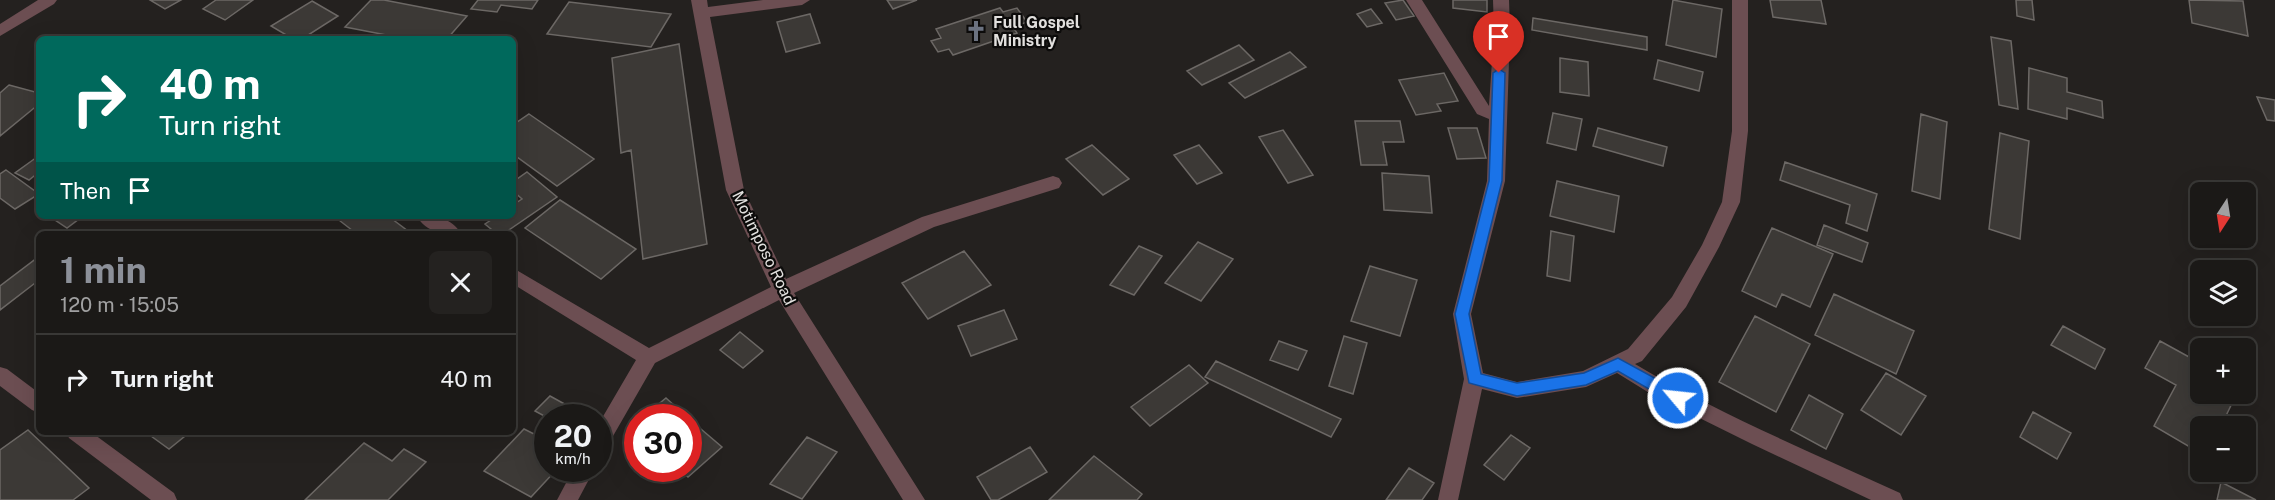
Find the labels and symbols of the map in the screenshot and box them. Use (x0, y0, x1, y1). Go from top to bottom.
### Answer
pin (1473, 11, 1524, 73)
place label: Full Gospel Ministry (993, 13, 1080, 50)
church icon: Full Gospel Ministry (964, 19, 988, 43)
north arrow (2190, 182, 2256, 248)
street label: Motimposo Road (728, 188, 800, 308)
position arrow (1646, 366, 1710, 430)
speed limit sign: 30 (624, 404, 702, 482)

